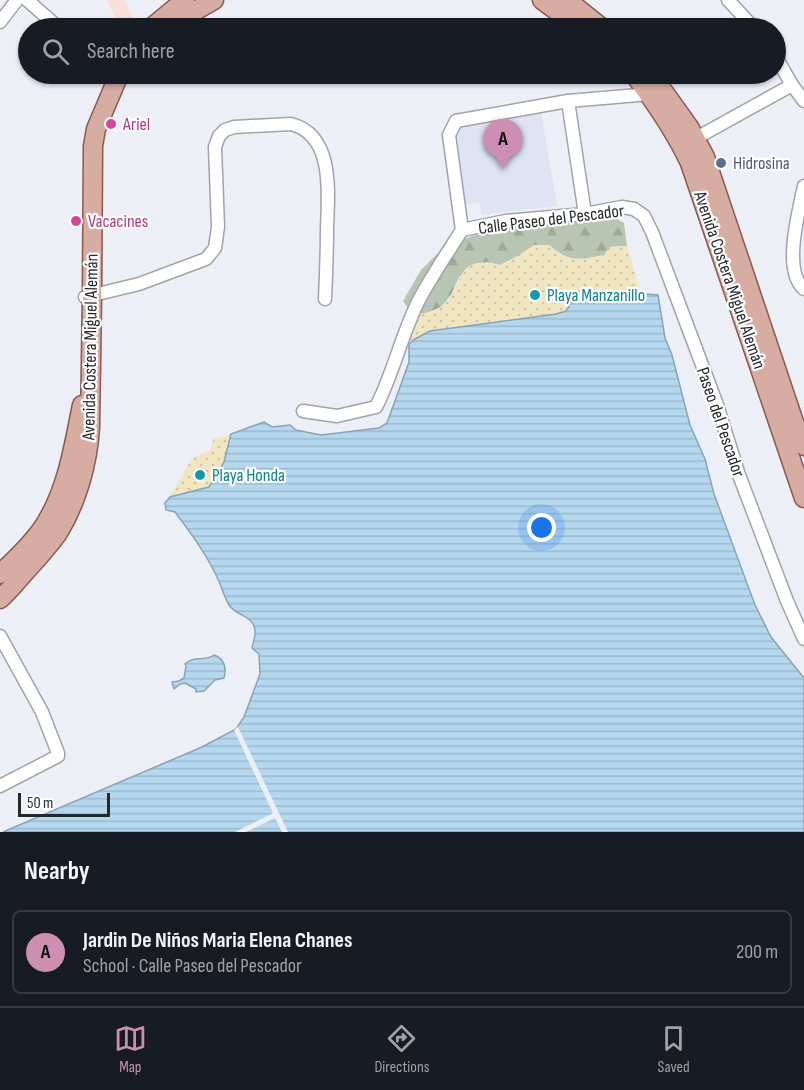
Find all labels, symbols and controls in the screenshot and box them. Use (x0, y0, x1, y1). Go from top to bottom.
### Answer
search box (18, 18, 786, 84)
icon: search (39, 35, 72, 68)
text: Search here (87, 38, 174, 65)
place label: Ariel (122, 114, 150, 135)
marker: Ariel (104, 117, 118, 131)
pin: A (484, 120, 522, 169)
place label: Hidrosina (733, 153, 790, 174)
marker: Hidrosina (714, 156, 728, 170)
street label: Avenida Costera Miguel Alemán (689, 188, 770, 372)
street label: Calle Paseo del Pescador (477, 200, 625, 239)
place label: Vacacines (88, 211, 148, 232)
marker: Vacacines (69, 214, 83, 228)
street label: Avenida Costera Miguel Alemán (78, 254, 103, 441)
place label: Playa Manzanillo (547, 285, 645, 306)
marker: Playa Manzanillo (528, 288, 542, 302)
street label: Paseo del Pescador (692, 365, 749, 480)
place label: Playa Honda (212, 465, 285, 486)
marker: Playa Honda (193, 468, 207, 482)
your location (527, 513, 556, 542)
scale bar (18, 790, 110, 818)
text: 50 m (27, 794, 53, 813)
text: Nearby (24, 856, 90, 887)
text: Jardin De Niños Maria Elena Chanes (83, 927, 352, 954)
text: A (41, 940, 50, 964)
text: 200 m (736, 940, 778, 964)
text: School · Calle Paseo del Pescador (83, 954, 302, 978)
tab: Map (114, 1022, 147, 1077)
tab: Directions (374, 1022, 430, 1077)
tab: Saved (657, 1022, 690, 1077)

